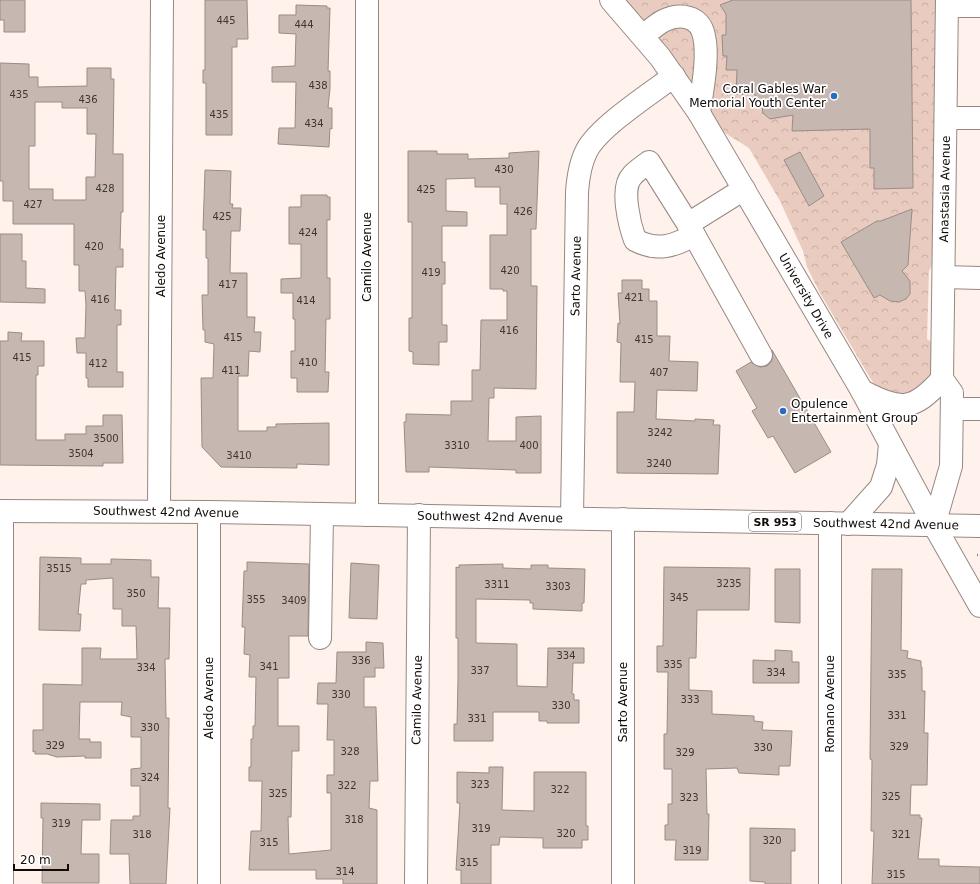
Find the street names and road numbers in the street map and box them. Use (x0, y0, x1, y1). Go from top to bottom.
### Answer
street label: Anastasia Avenue (937, 135, 953, 243)
street label: Camilo Avenue (360, 212, 374, 302)
street label: Aledo Avenue (154, 215, 168, 297)
street label: Sarto Avenue (568, 236, 584, 316)
street label: University Drive (776, 251, 836, 341)
street label: Southwest 42nd Avenue (93, 504, 239, 520)
street label: Southwest 42nd Avenue (417, 509, 563, 525)
road number: SR 953 (749, 513, 801, 531)
street label: Southwest 42nd Avenue (813, 516, 959, 532)
street label: Camilo Avenue (409, 655, 425, 745)
street label: Romano Avenue (823, 655, 837, 753)
street label: Aledo Avenue (202, 657, 216, 739)
street label: Sarto Avenue (616, 662, 630, 742)

